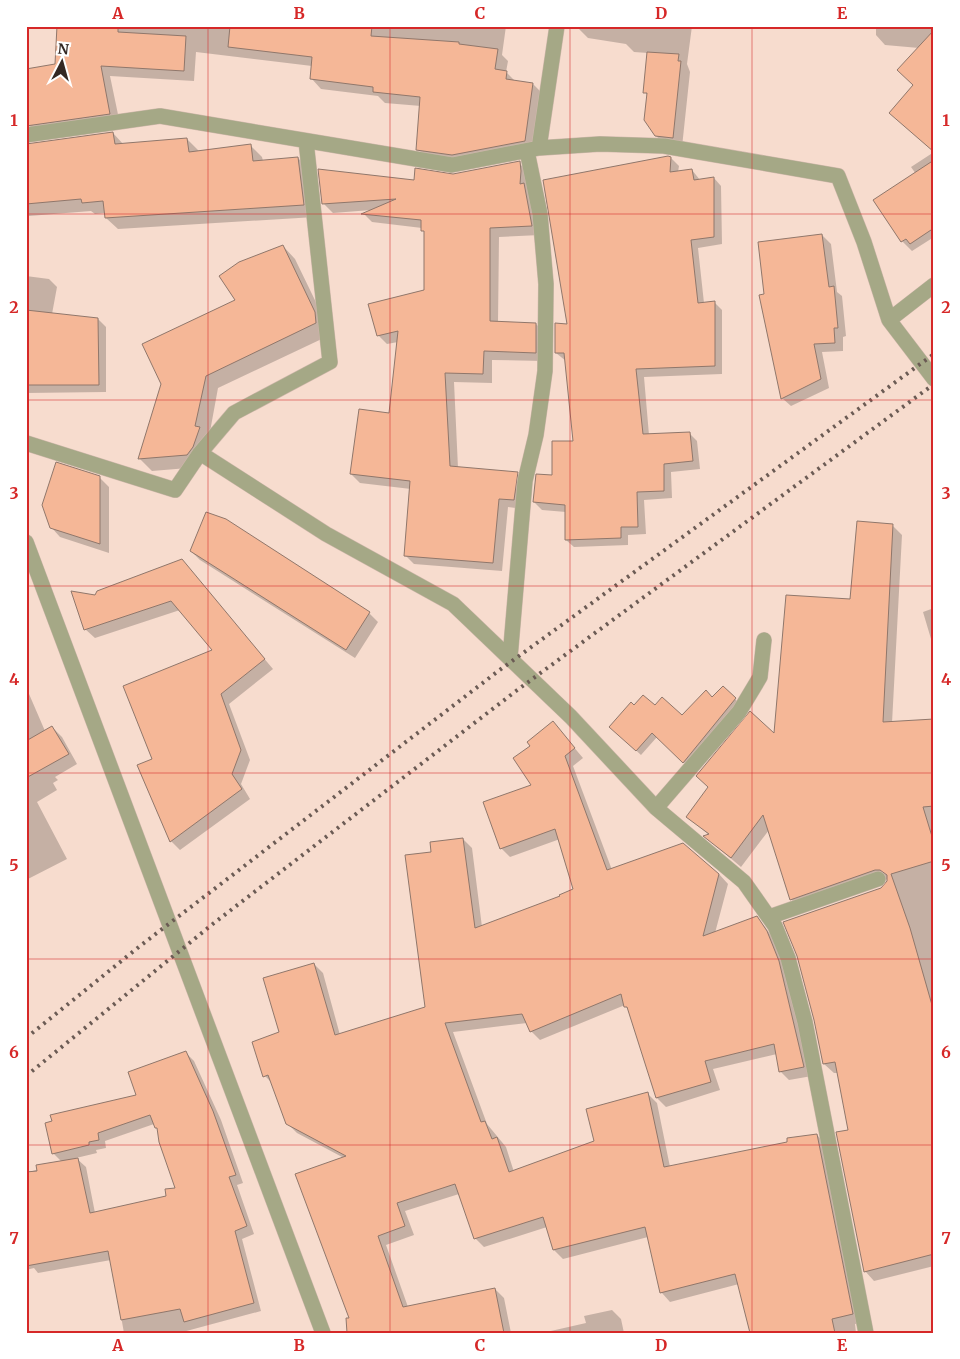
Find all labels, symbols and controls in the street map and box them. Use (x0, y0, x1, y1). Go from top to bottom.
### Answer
text: A (111, 3, 124, 23)
text: B (293, 3, 305, 23)
text: C (475, 3, 485, 23)
text: D (655, 3, 667, 23)
text: E (837, 3, 848, 23)
north arrow (38, 38, 88, 88)
text: N (57, 40, 70, 59)
text: 1 (10, 110, 18, 130)
text: 1 (942, 110, 950, 130)
text: 2 (9, 297, 19, 317)
text: 2 (941, 297, 951, 317)
text: 3 (9, 483, 19, 503)
text: 3 (941, 483, 951, 503)
text: 4 (9, 669, 19, 689)
text: 4 (941, 669, 951, 689)
text: 5 (9, 855, 19, 875)
text: 5 (941, 855, 951, 875)
text: 6 (9, 1042, 19, 1062)
text: 6 (941, 1042, 951, 1062)
text: 7 (9, 1228, 19, 1248)
text: 7 (941, 1228, 951, 1248)
text: A (111, 1335, 124, 1355)
text: B (293, 1335, 305, 1355)
text: C (475, 1335, 485, 1355)
text: D (655, 1335, 667, 1355)
text: E (837, 1335, 848, 1355)

